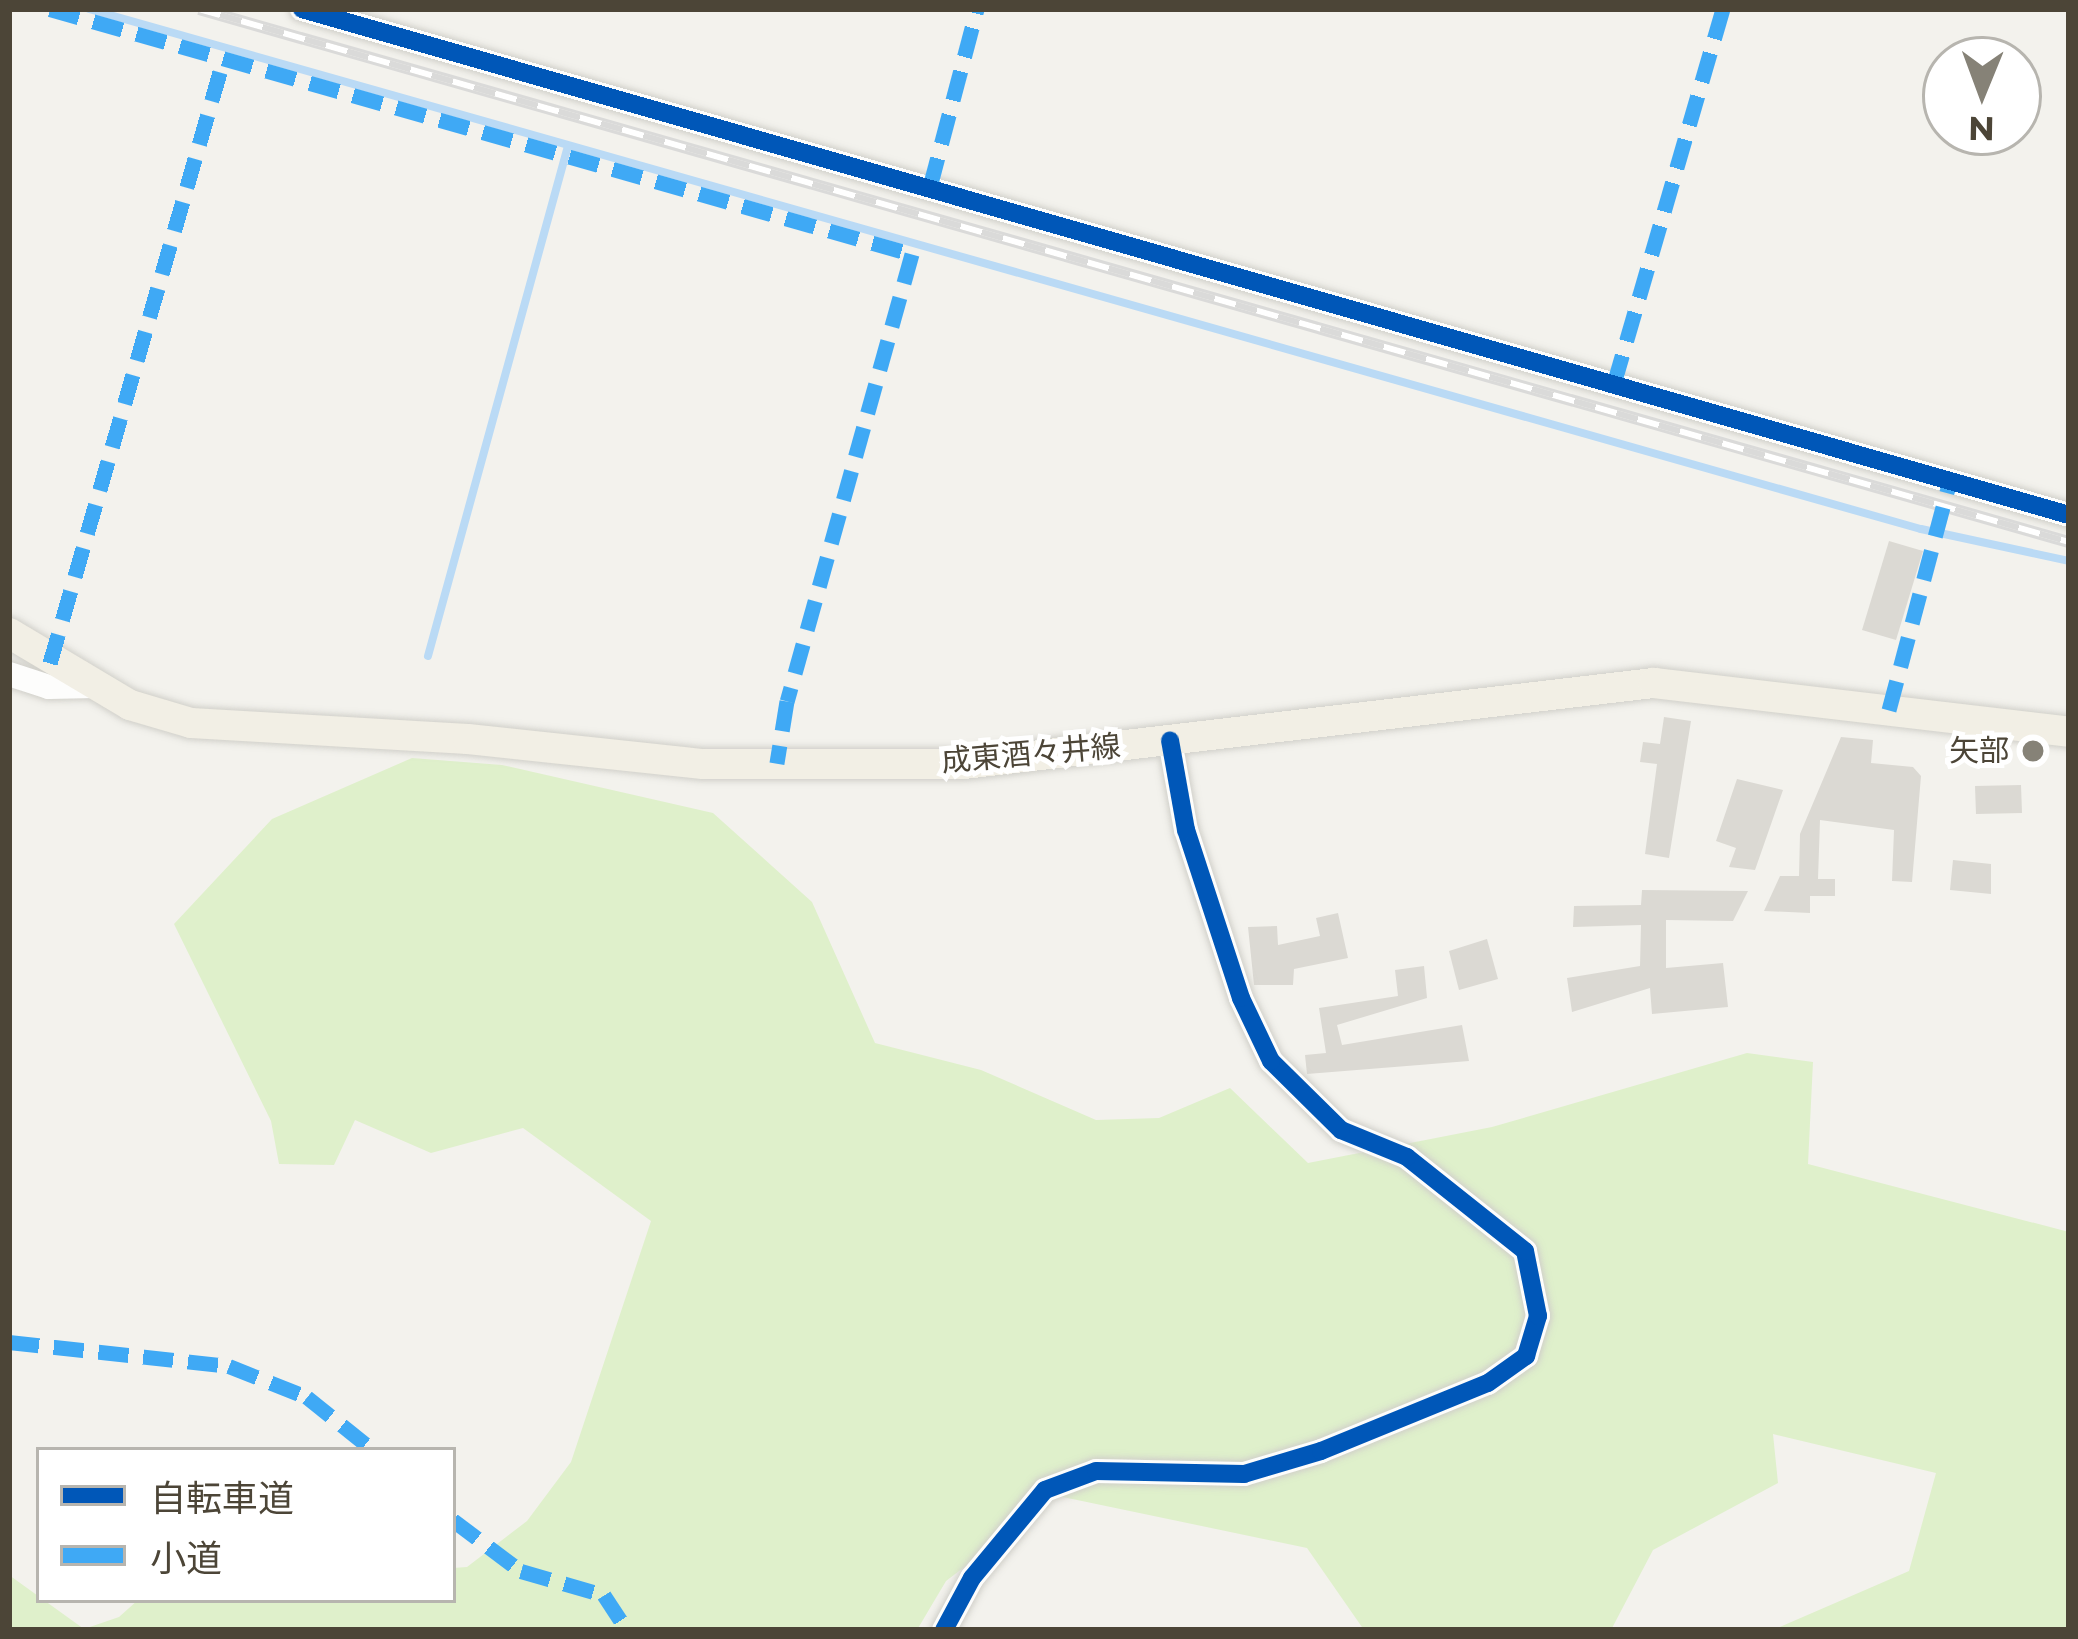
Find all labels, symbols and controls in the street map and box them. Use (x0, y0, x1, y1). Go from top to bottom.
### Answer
north arrow (1922, 36, 2042, 156)
text: N (1968, 109, 1995, 149)
street label: 成東酒々井線 (940, 728, 1122, 780)
place label: 矢部 (1949, 733, 2009, 769)
marker: 矢部 (2020, 738, 2046, 764)
legend (36, 1447, 456, 1603)
text: 自転車道 (150, 1476, 294, 1520)
text: 小道 (150, 1536, 222, 1580)

